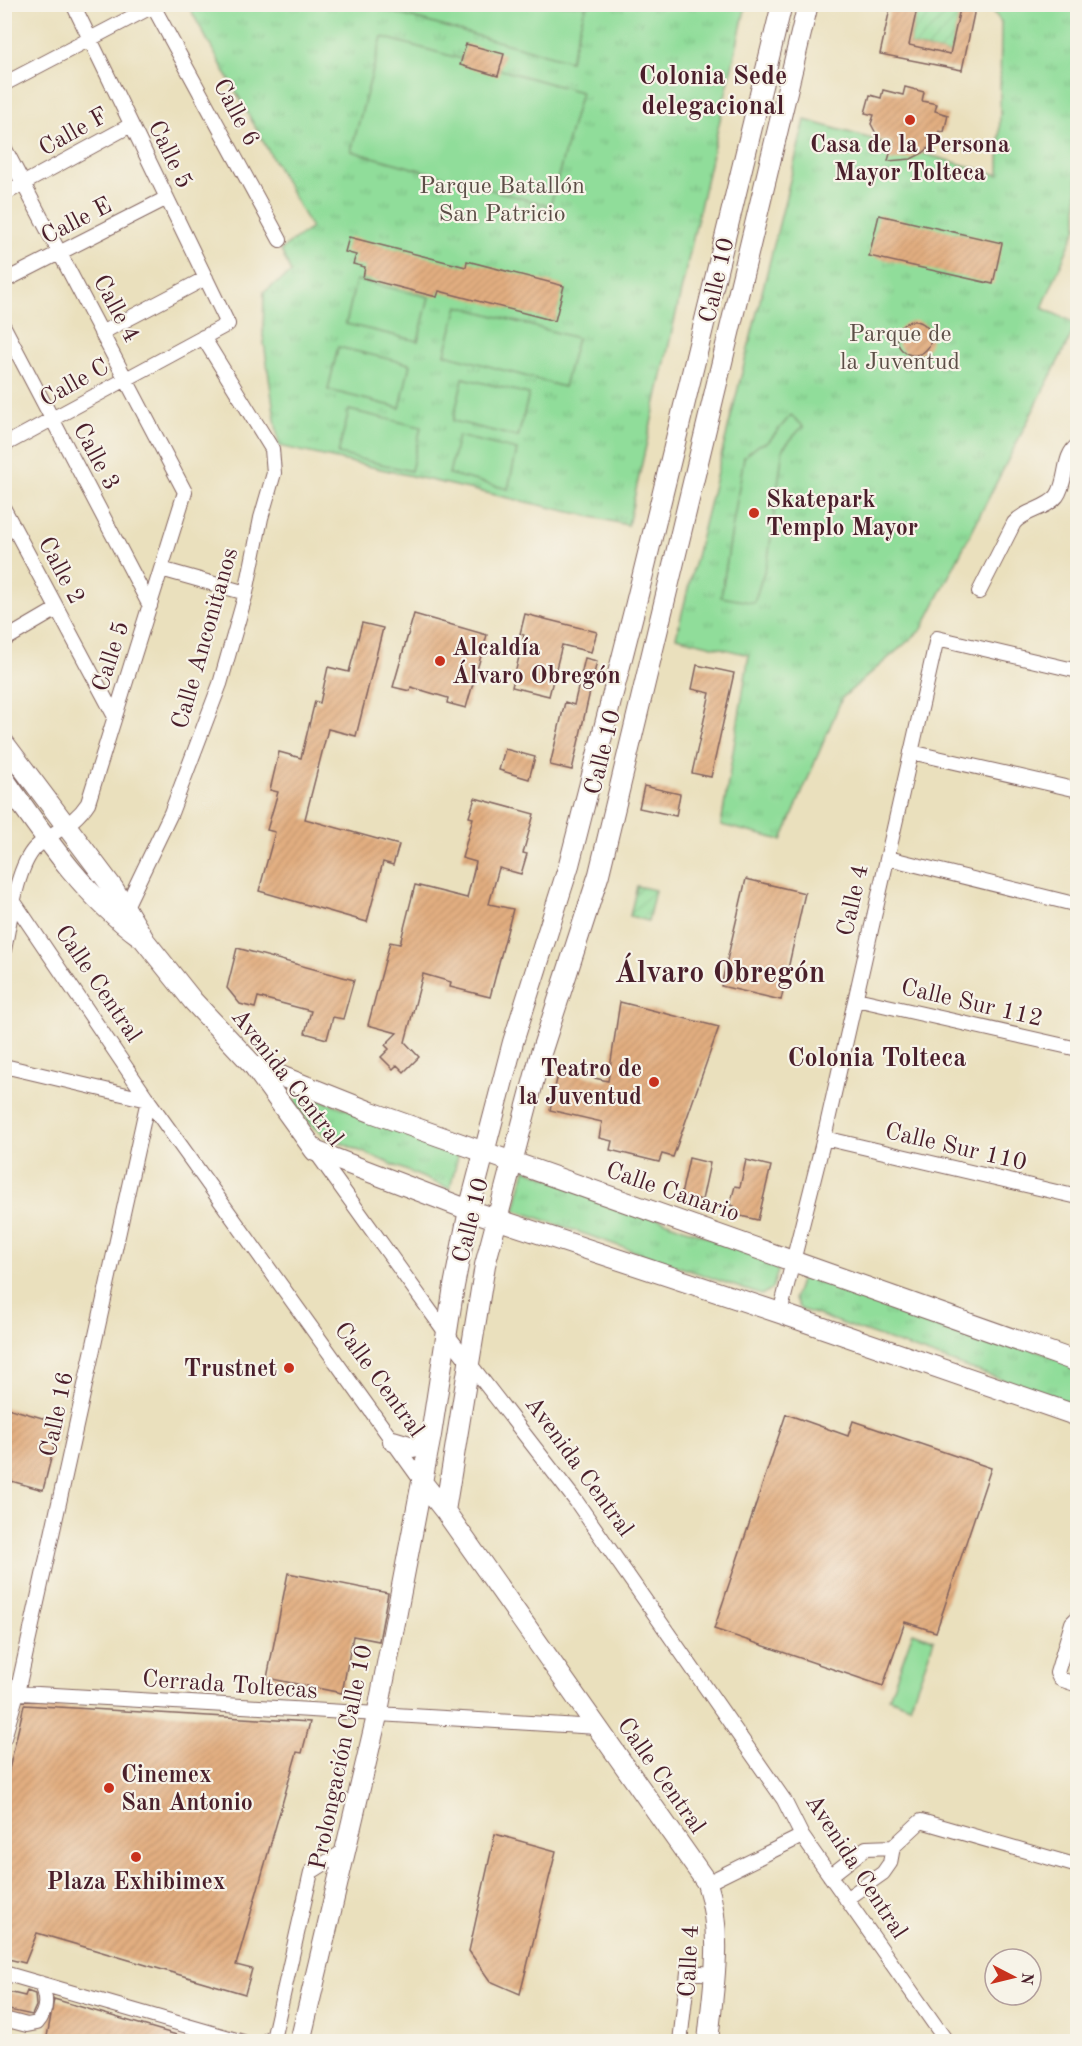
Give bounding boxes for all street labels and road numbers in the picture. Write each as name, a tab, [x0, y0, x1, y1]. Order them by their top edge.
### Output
street label: Calle 6	[208, 75, 263, 151]
street label: Calle F	[35, 104, 113, 161]
street label: Calle 5	[143, 117, 196, 193]
street label: Calle E	[38, 194, 116, 250]
street label: Calle 10	[697, 236, 739, 325]
street label: Calle 4	[88, 271, 143, 347]
street label: Calle C	[36, 355, 113, 412]
street label: Calle 3	[68, 419, 123, 495]
street label: Calle 2	[33, 533, 88, 609]
street label: Calle Anconitanos	[169, 545, 243, 732]
street label: Calle 5	[89, 618, 135, 695]
street label: Calle 10	[582, 708, 626, 797]
street label: Calle 4	[834, 862, 874, 939]
street label: Calle Central	[50, 921, 145, 1047]
street label: Calle Sur 112	[898, 976, 1045, 1032]
street label: Avenida Central	[226, 1005, 347, 1151]
street label: Calle Sur 110	[882, 1120, 1029, 1176]
street label: Calle Canario	[602, 1159, 742, 1227]
street label: Calle 10	[450, 1176, 494, 1265]
street label: Calle Central	[329, 1318, 428, 1442]
street label: Calle 16	[37, 1370, 79, 1459]
street label: Avenida Central	[520, 1393, 637, 1542]
street label: Prolongación Calle 10	[306, 1643, 378, 1872]
street label: Cerrada Toltecas	[141, 1668, 318, 1704]
street label: Calle Central	[612, 1714, 709, 1838]
street label: Avenida Central	[800, 1791, 911, 1943]
street label: Calle 4	[676, 1924, 704, 1998]

